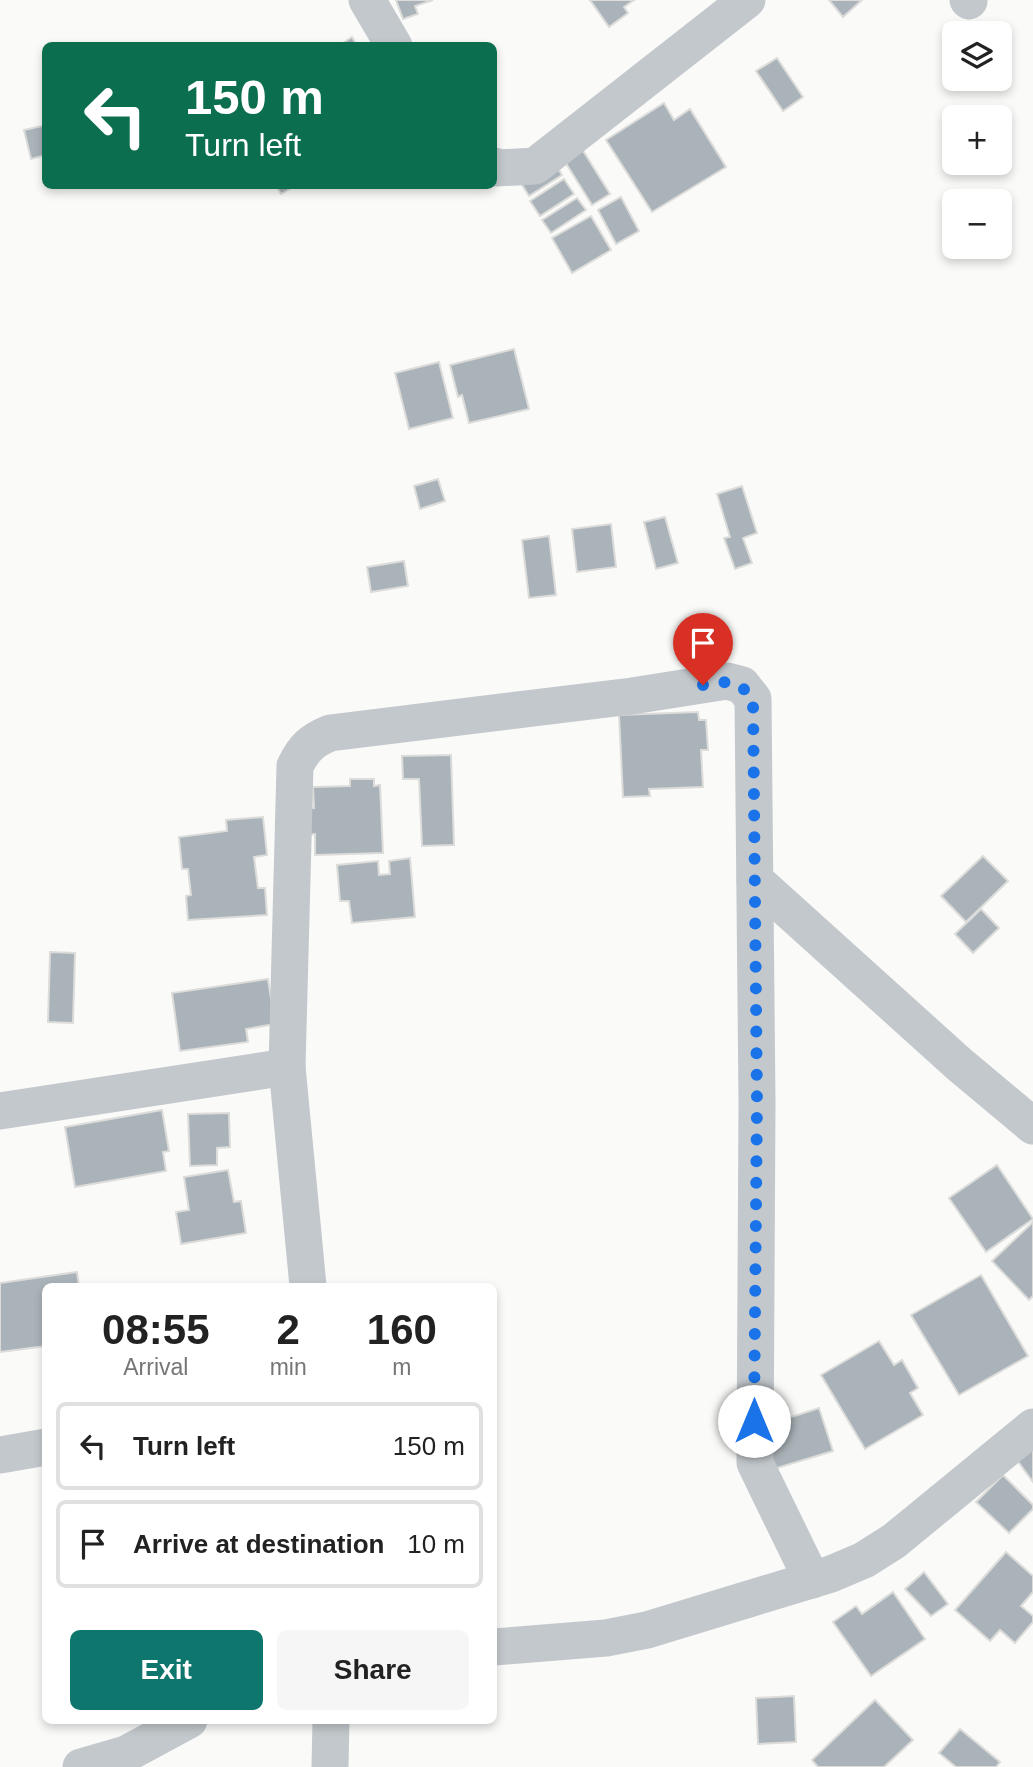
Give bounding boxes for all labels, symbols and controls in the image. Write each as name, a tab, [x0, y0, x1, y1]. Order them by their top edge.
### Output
map controls	[942, 21, 1012, 259]
button: layers	[942, 21, 1012, 91]
icon: left	[70, 70, 161, 161]
text: 150 m	[185, 70, 324, 124]
button: +	[942, 105, 1012, 175]
text: Turn left	[185, 127, 301, 163]
button: −	[942, 189, 1012, 259]
pin	[673, 613, 733, 685]
icon: arrive	[684, 624, 722, 662]
text: 08:55	[102, 1306, 210, 1353]
text: 2	[276, 1306, 300, 1353]
text: 160	[367, 1306, 437, 1353]
text: Arrival	[123, 1354, 188, 1380]
text: min	[270, 1354, 307, 1380]
text: m	[392, 1354, 411, 1380]
position arrow	[717, 1384, 791, 1458]
icon: left	[74, 1427, 112, 1465]
text: Turn left	[133, 1431, 235, 1461]
text: 150 m	[393, 1431, 465, 1461]
icon: arrive	[74, 1525, 112, 1563]
text: Arrive at destination	[133, 1529, 384, 1559]
text: 10 m	[407, 1529, 465, 1559]
button: Exit	[70, 1630, 263, 1710]
button: Share	[277, 1630, 469, 1710]

